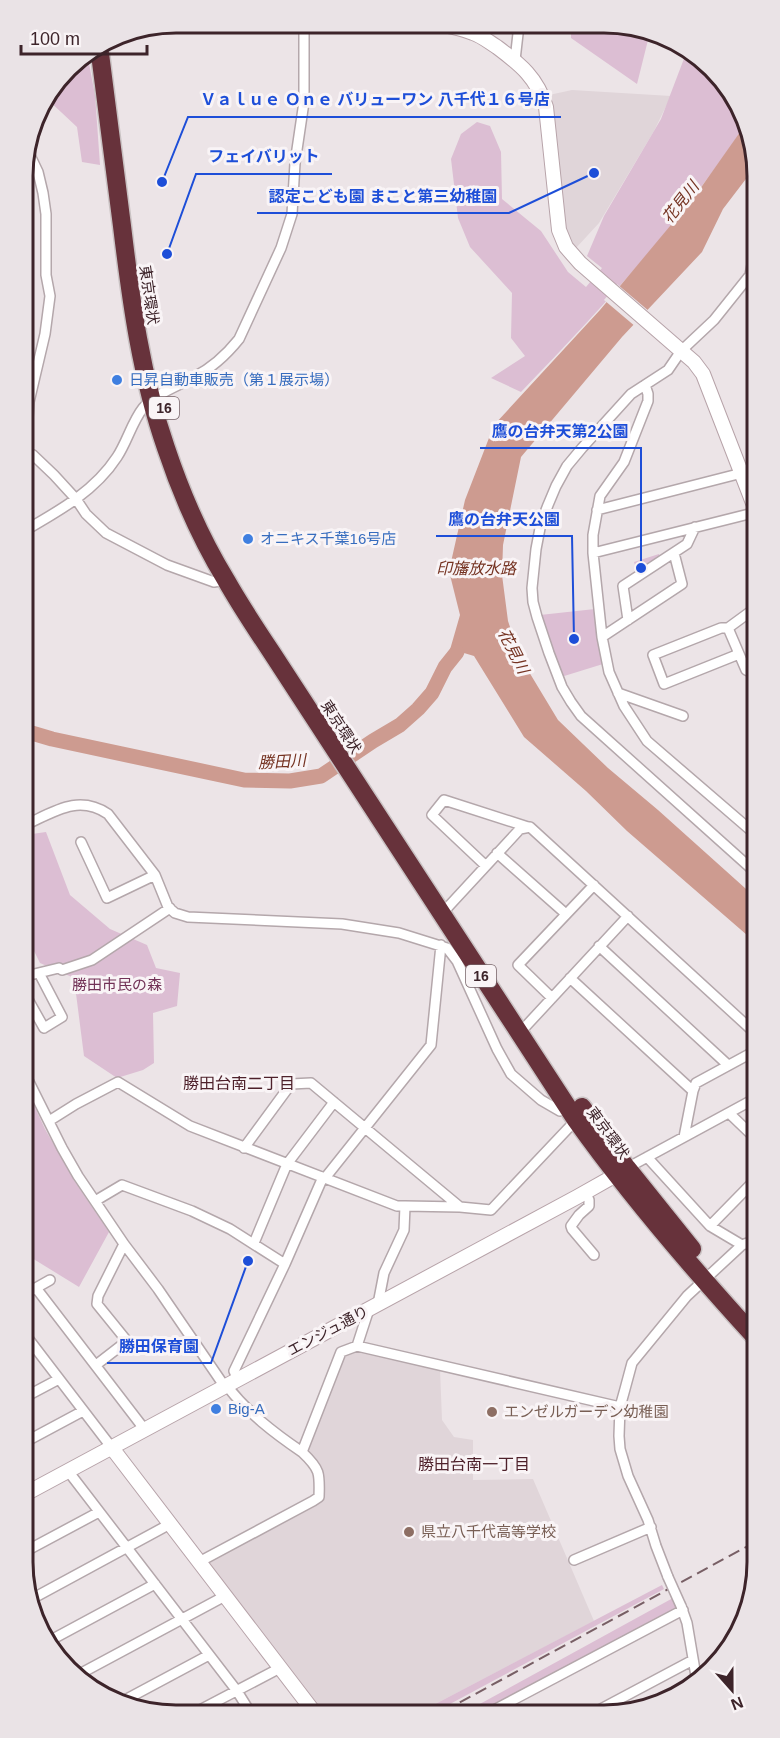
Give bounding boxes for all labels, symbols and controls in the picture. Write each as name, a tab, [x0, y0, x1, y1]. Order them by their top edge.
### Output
scale bar	[21, 18, 147, 56]
text: 100 m	[30, 29, 80, 49]
callout: Ｖａｌｕｅ Ｏｎｅ バリューワン 八千代１６号店	[188, 83, 561, 117]
text: Ｖａｌｕｅ Ｏｎｅ バリューワン 八千代１６号店	[200, 90, 550, 108]
callout: フェイバリット	[196, 140, 332, 174]
text: フェイバリット	[208, 148, 320, 165]
water label: 花見川	[659, 177, 703, 226]
callout: 認定こども園 まこと第三幼稚園	[257, 179, 509, 213]
text: 認定こども園 まこと第三幼稚園	[269, 188, 497, 205]
street label: 東京環状	[137, 264, 162, 326]
place label: 日昇自動車販売（第１展示場）	[129, 371, 339, 388]
marker: 日昇自動車販売（第１展示場）	[110, 373, 124, 387]
road number: 16	[149, 397, 179, 419]
callout: 鷹の台弁天第2公園	[480, 414, 641, 448]
text: 鷹の台弁天第2公園	[492, 423, 628, 440]
callout: 鷹の台弁天公園	[436, 502, 572, 536]
text: 鷹の台弁天公園	[448, 511, 560, 528]
place label: オニキス千葉16号店	[260, 530, 396, 547]
marker: オニキス千葉16号店	[241, 532, 255, 546]
water label: 印旛放水路	[436, 560, 518, 577]
water label: 花見川	[495, 626, 533, 678]
street label: 東京環状	[318, 697, 365, 757]
water label: 勝田川	[258, 752, 308, 771]
road number: 16	[466, 965, 496, 987]
park label: 勝田市民の森	[72, 976, 162, 993]
district label: 勝田台南二丁目	[183, 1075, 295, 1092]
street label: 東京環状	[584, 1103, 633, 1162]
street label: エンジュ通り	[285, 1302, 371, 1359]
callout: 勝田保育園	[107, 1329, 211, 1363]
text: 勝田保育園	[119, 1338, 199, 1355]
place label: Big-A	[228, 1400, 265, 1417]
marker: Big-A	[209, 1402, 223, 1416]
place label: エンゼルガーデン幼稚園	[504, 1403, 669, 1420]
marker: エンゼルガーデン幼稚園	[485, 1405, 499, 1419]
district label: 勝田台南一丁目	[418, 1456, 530, 1473]
place label: 県立八千代高等学校	[421, 1523, 556, 1540]
marker: 県立八千代高等学校	[402, 1525, 416, 1539]
north arrow	[702, 1660, 762, 1720]
text: N	[729, 1694, 746, 1714]

